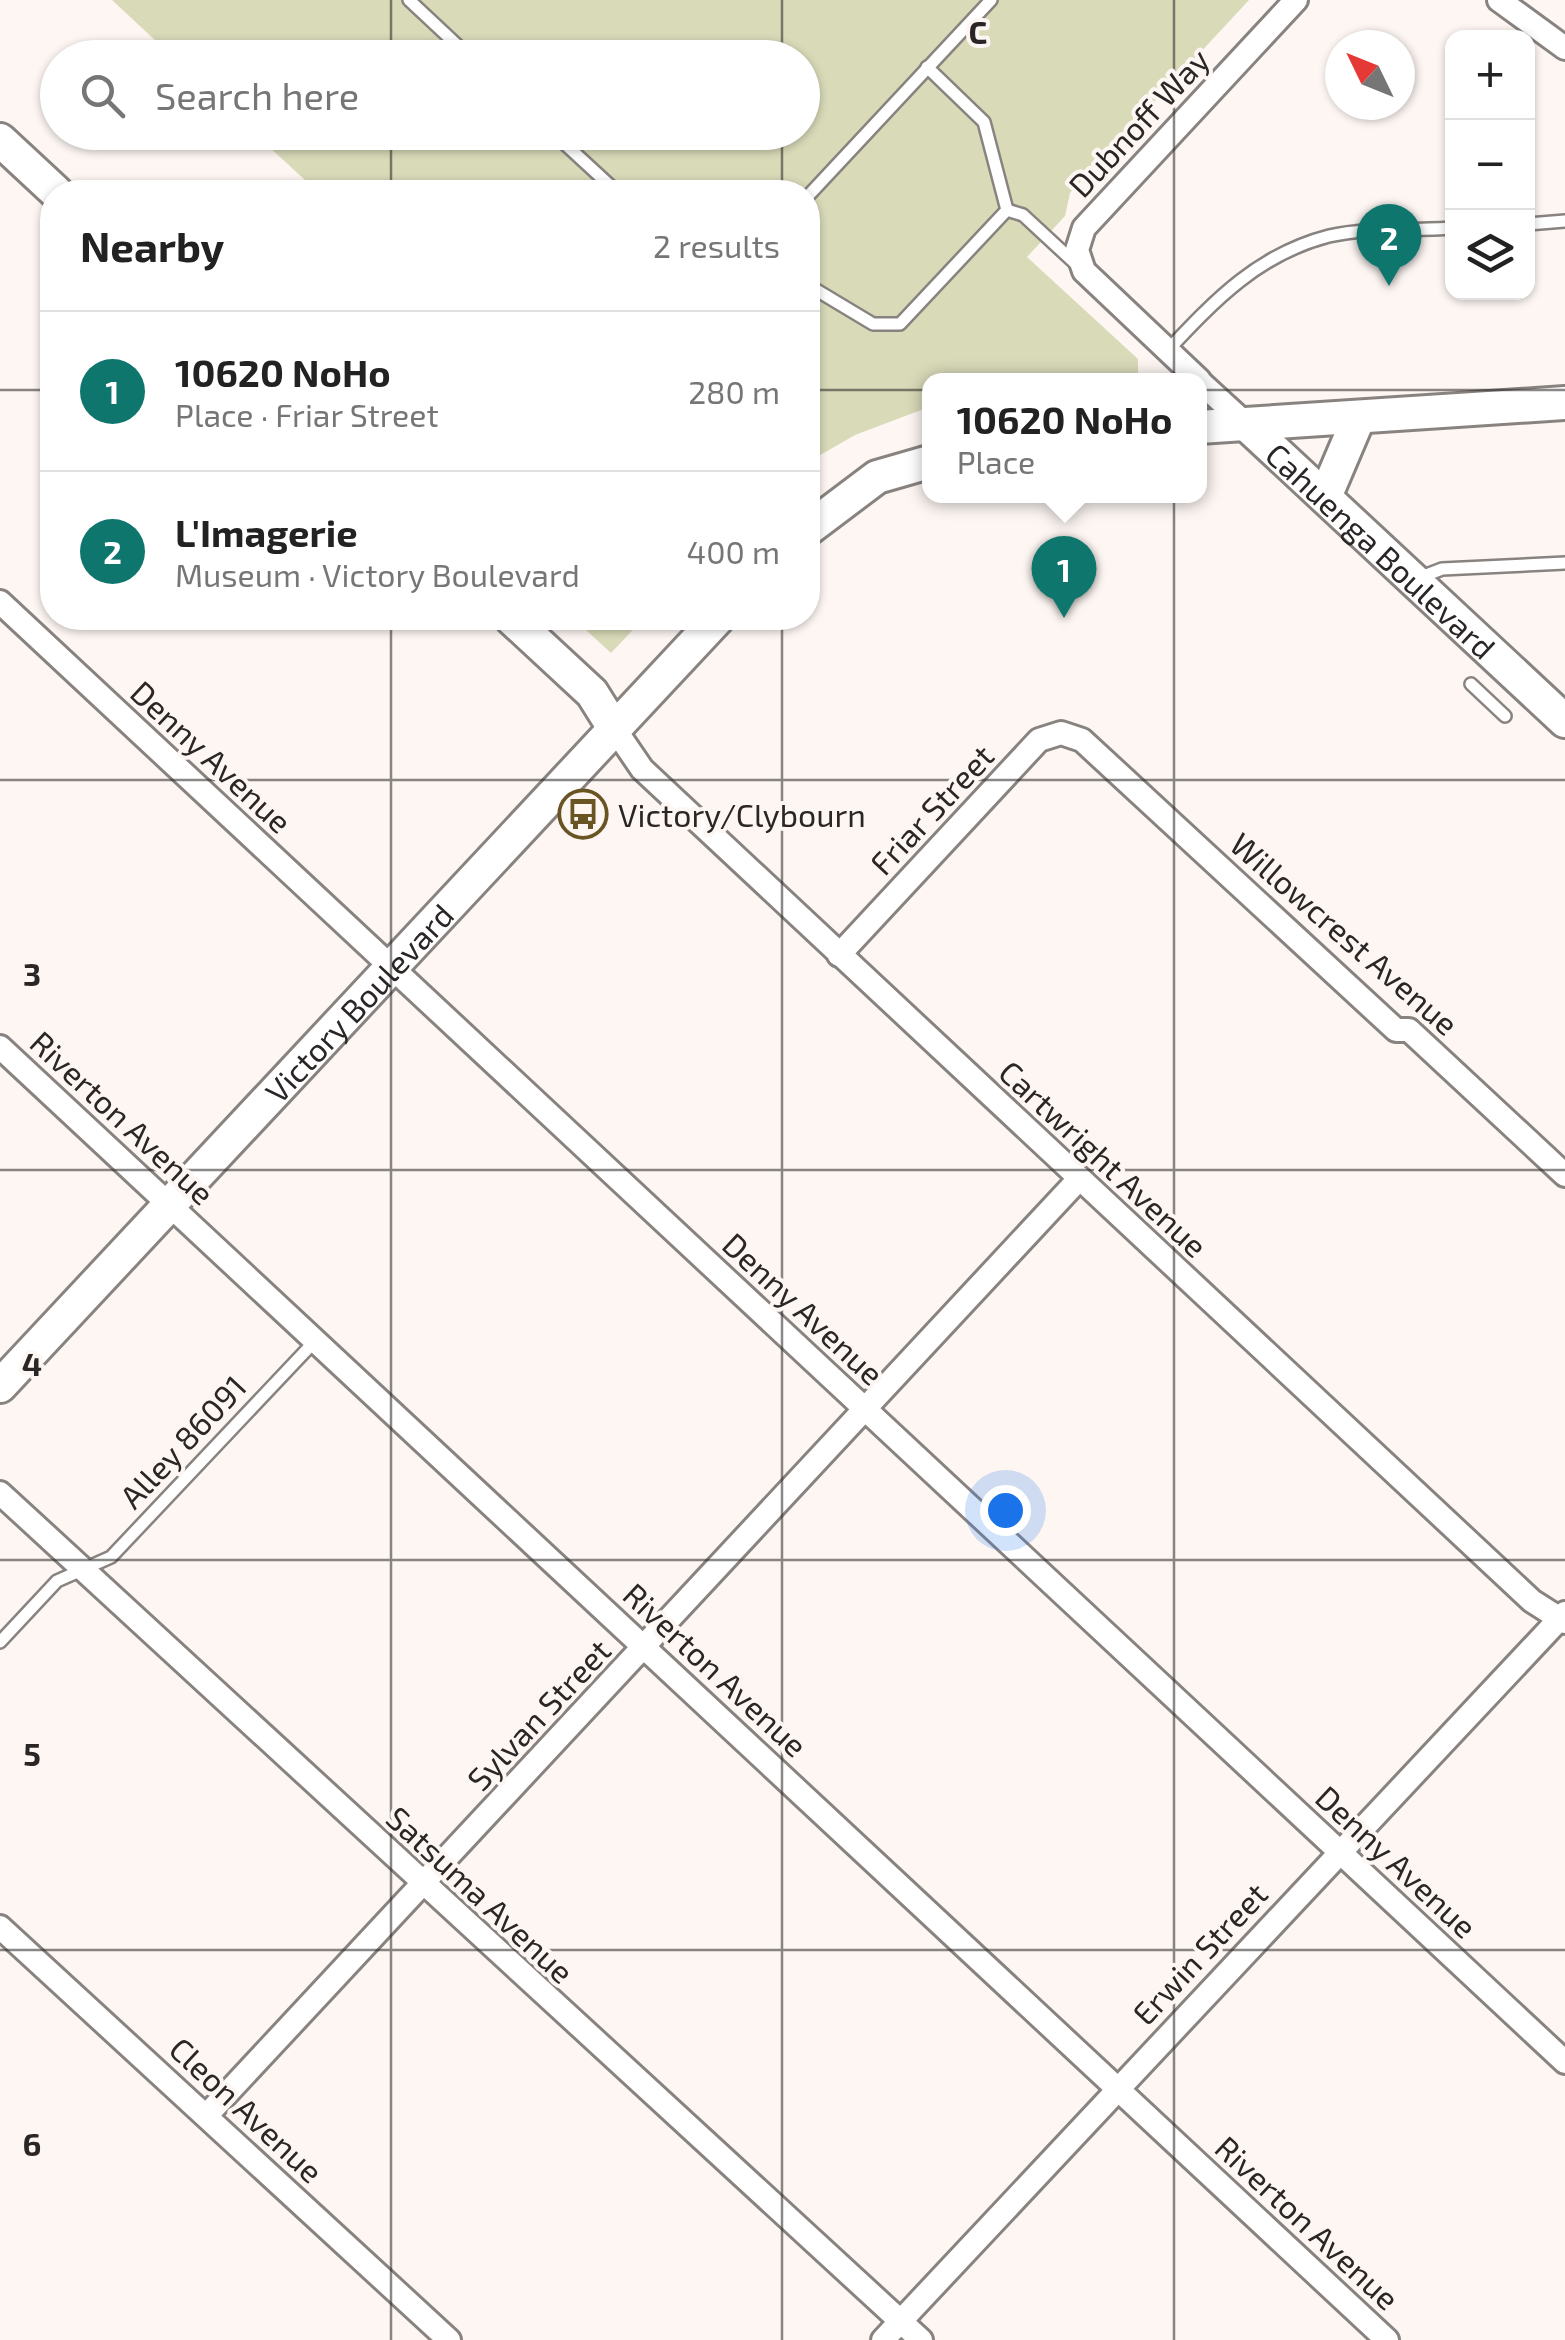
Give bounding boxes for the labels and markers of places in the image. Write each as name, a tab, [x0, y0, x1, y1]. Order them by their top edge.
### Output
pin: 2	[1356, 204, 1422, 286]
pin: 1	[1032, 536, 1096, 618]
bus stop icon: Victory/Clybourn	[557, 788, 609, 840]
place label: Victory/Clybourn	[618, 795, 866, 833]

